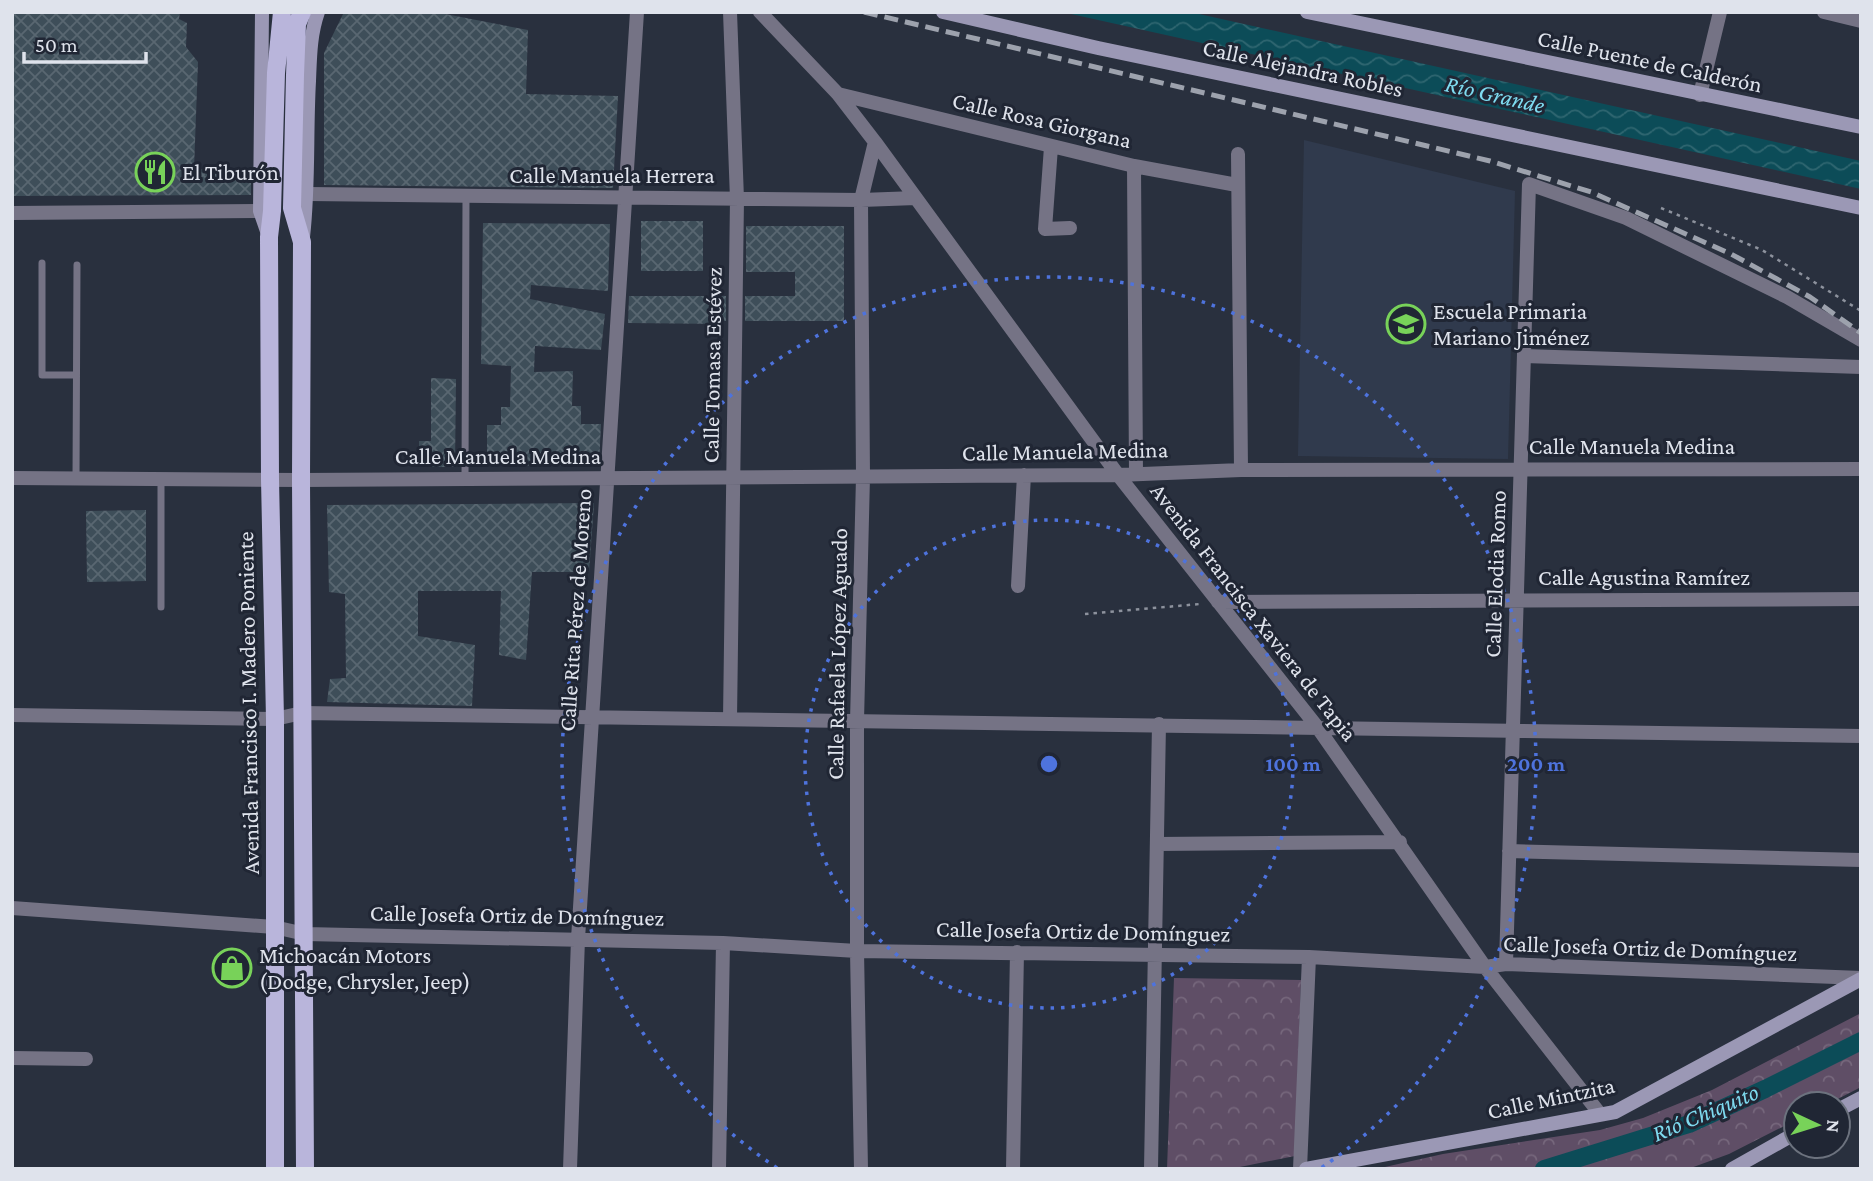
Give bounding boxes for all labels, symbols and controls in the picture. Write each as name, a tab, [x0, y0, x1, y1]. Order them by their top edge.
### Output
scale bar	[24, 21, 147, 65]
street label: Calle Puente de Calderón	[1535, 24, 1765, 98]
text: 50 m	[35, 33, 78, 57]
street label: Calle Alejandra Robles	[1200, 34, 1406, 102]
water label: Río Grande	[1443, 69, 1547, 119]
street label: Calle Rosa Giorgana	[950, 87, 1134, 153]
restaurant icon: El Tiburón	[134, 151, 176, 193]
place label: El Tiburón	[182, 159, 279, 185]
street label: Calle Manuela Herrera	[509, 162, 715, 188]
street label: Calle Tomasa Estévez	[697, 267, 727, 463]
place label: Escuela Primaria Mariano Jiménez	[1433, 298, 1590, 350]
school or university icon: Escuela Primaria Mariano Jiménez	[1385, 303, 1427, 345]
street label: Calle Manuela Medina	[1529, 433, 1736, 459]
street label: Calle Manuela Medina	[962, 436, 1169, 466]
street label: Calle Manuela Medina	[395, 443, 602, 469]
street label: Avenida Francisca Xaviera de Tapia	[1145, 478, 1363, 746]
street label: Calle Rita Pérez de Moreno	[554, 488, 596, 732]
street label: Calle Elodia Romo	[1479, 490, 1511, 658]
street label: Calle Rafaela López Aguado	[822, 528, 852, 780]
street label: Avenida Francisco I. Madero Poniente	[232, 531, 264, 875]
street label: Calle Agustina Ramírez	[1538, 564, 1750, 590]
centre of rings	[1037, 752, 1061, 776]
text: 100 m	[1265, 752, 1321, 776]
text: 200 m	[1507, 752, 1565, 776]
street label: Calle Josefa Ortiz de Domínguez	[370, 899, 665, 931]
street label: Calle Josefa Ortiz de Domínguez	[936, 915, 1231, 947]
street label: Calle Josefa Ortiz de Domínguez	[1502, 930, 1798, 966]
place label: Michoacán Motors (Dodge, Chrysler, Jeep)	[259, 942, 471, 995]
shop icon: Michoacán Motors (Dodge, Chrysler, Jeep)	[211, 947, 253, 989]
street label: Calle Mintzita	[1485, 1072, 1617, 1124]
water label: Rió Chiquito	[1648, 1077, 1762, 1147]
north arrow	[1782, 1090, 1852, 1160]
text: N	[1823, 1119, 1844, 1133]

